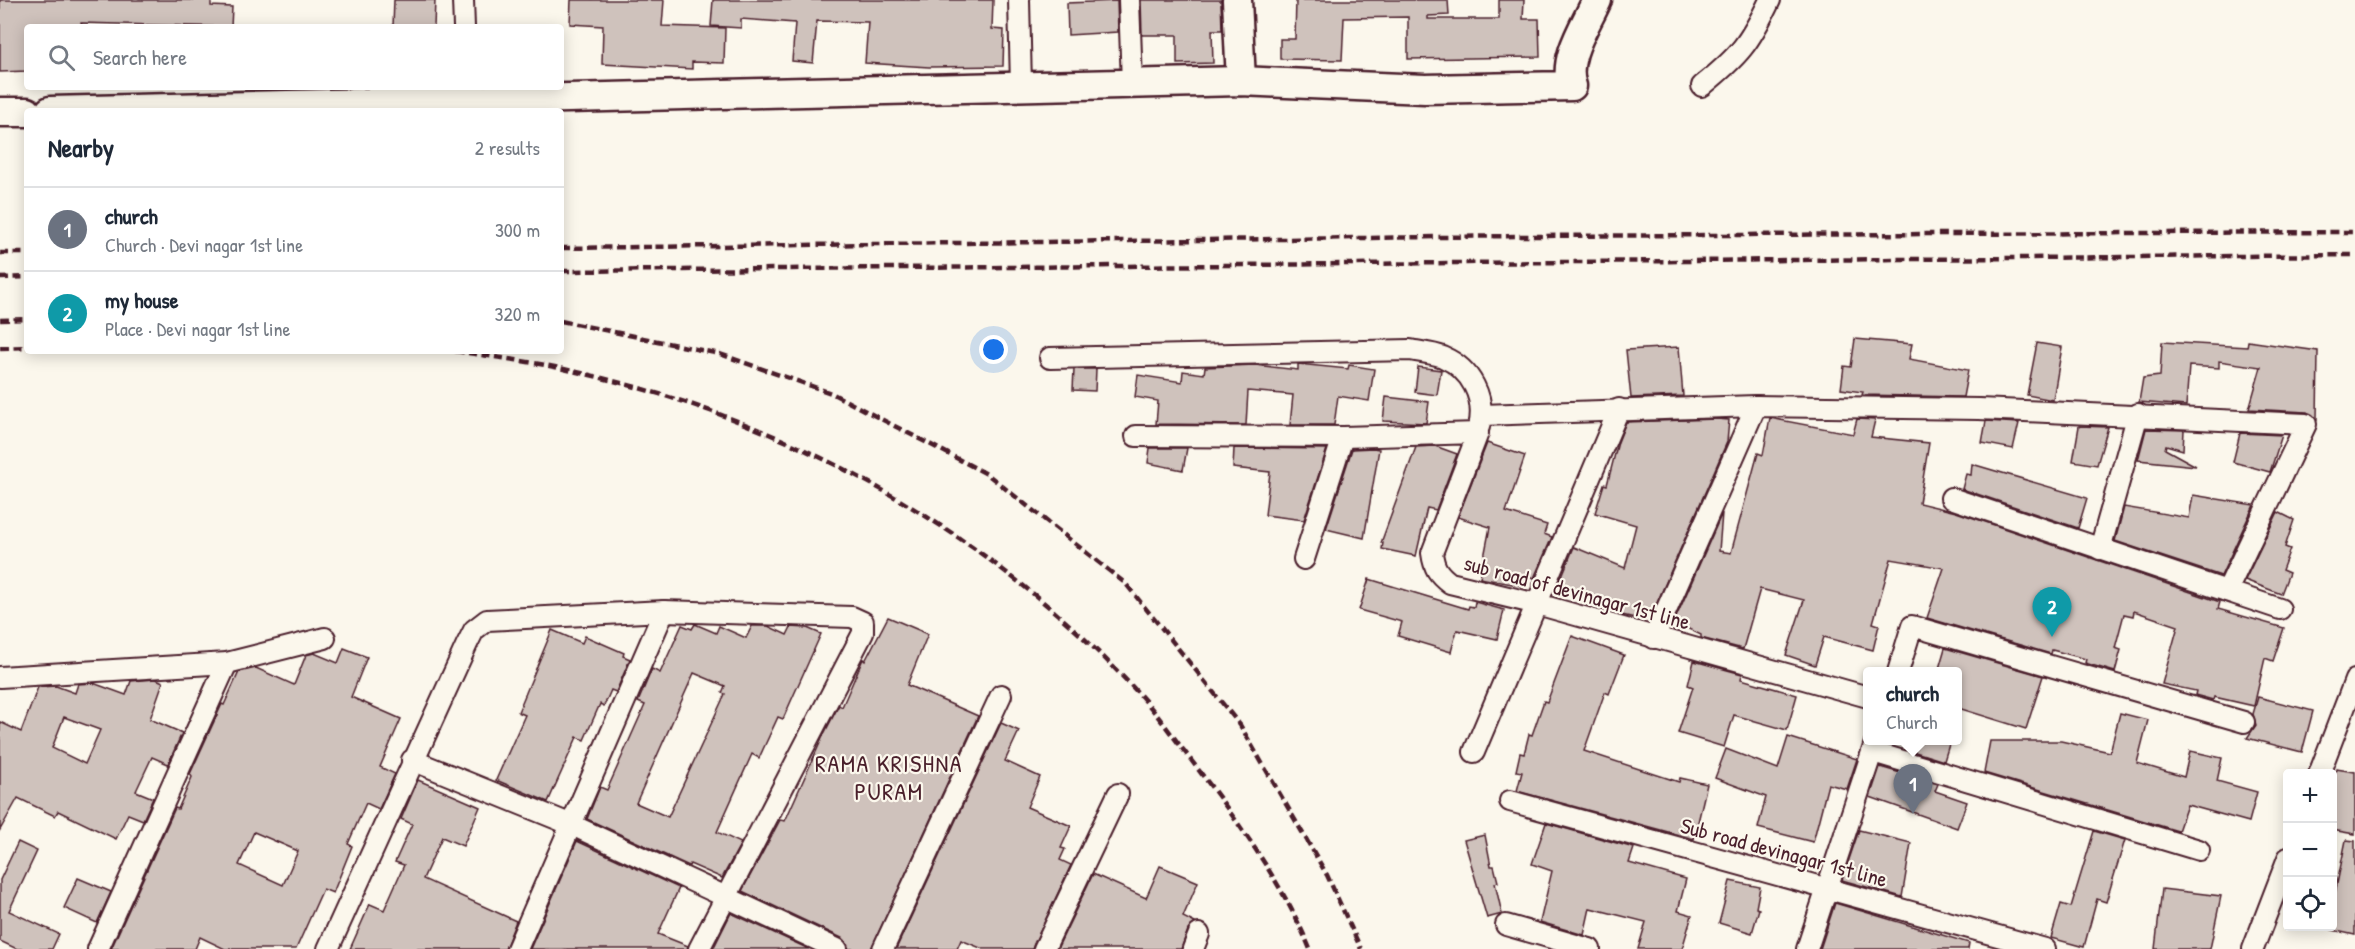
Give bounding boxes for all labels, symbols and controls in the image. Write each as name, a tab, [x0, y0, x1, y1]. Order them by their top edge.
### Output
search box	[24, 24, 564, 90]
icon: search	[45, 41, 78, 74]
text: Search here	[93, 42, 187, 72]
text: Nearby	[48, 130, 114, 165]
text: 2 results	[475, 134, 540, 161]
text: church	[105, 201, 158, 231]
text: 1	[64, 216, 71, 243]
text: 300 m	[495, 216, 540, 243]
text: Church · Devi nagar 1st line	[105, 231, 303, 258]
text: my house	[105, 285, 178, 315]
text: 2	[63, 300, 72, 327]
text: 320 m	[495, 300, 540, 327]
text: Place · Devi nagar 1st line	[105, 315, 290, 342]
your location	[979, 335, 1008, 364]
street label: sub road of devinagar 1st line	[1461, 547, 1694, 637]
pin: 2	[2032, 588, 2072, 637]
popup	[1863, 667, 1962, 745]
text: church	[1886, 678, 1939, 708]
text: Church	[1886, 708, 1937, 735]
district label: RAMA KRISHNA PURAM	[815, 747, 963, 807]
pin: 1	[1894, 764, 1932, 814]
map controls	[2283, 769, 2337, 931]
button: +	[2283, 769, 2337, 823]
street label: Sub road devinagar 1st line	[1677, 810, 1891, 894]
button: −	[2283, 823, 2337, 877]
button: locate	[2283, 877, 2337, 931]

